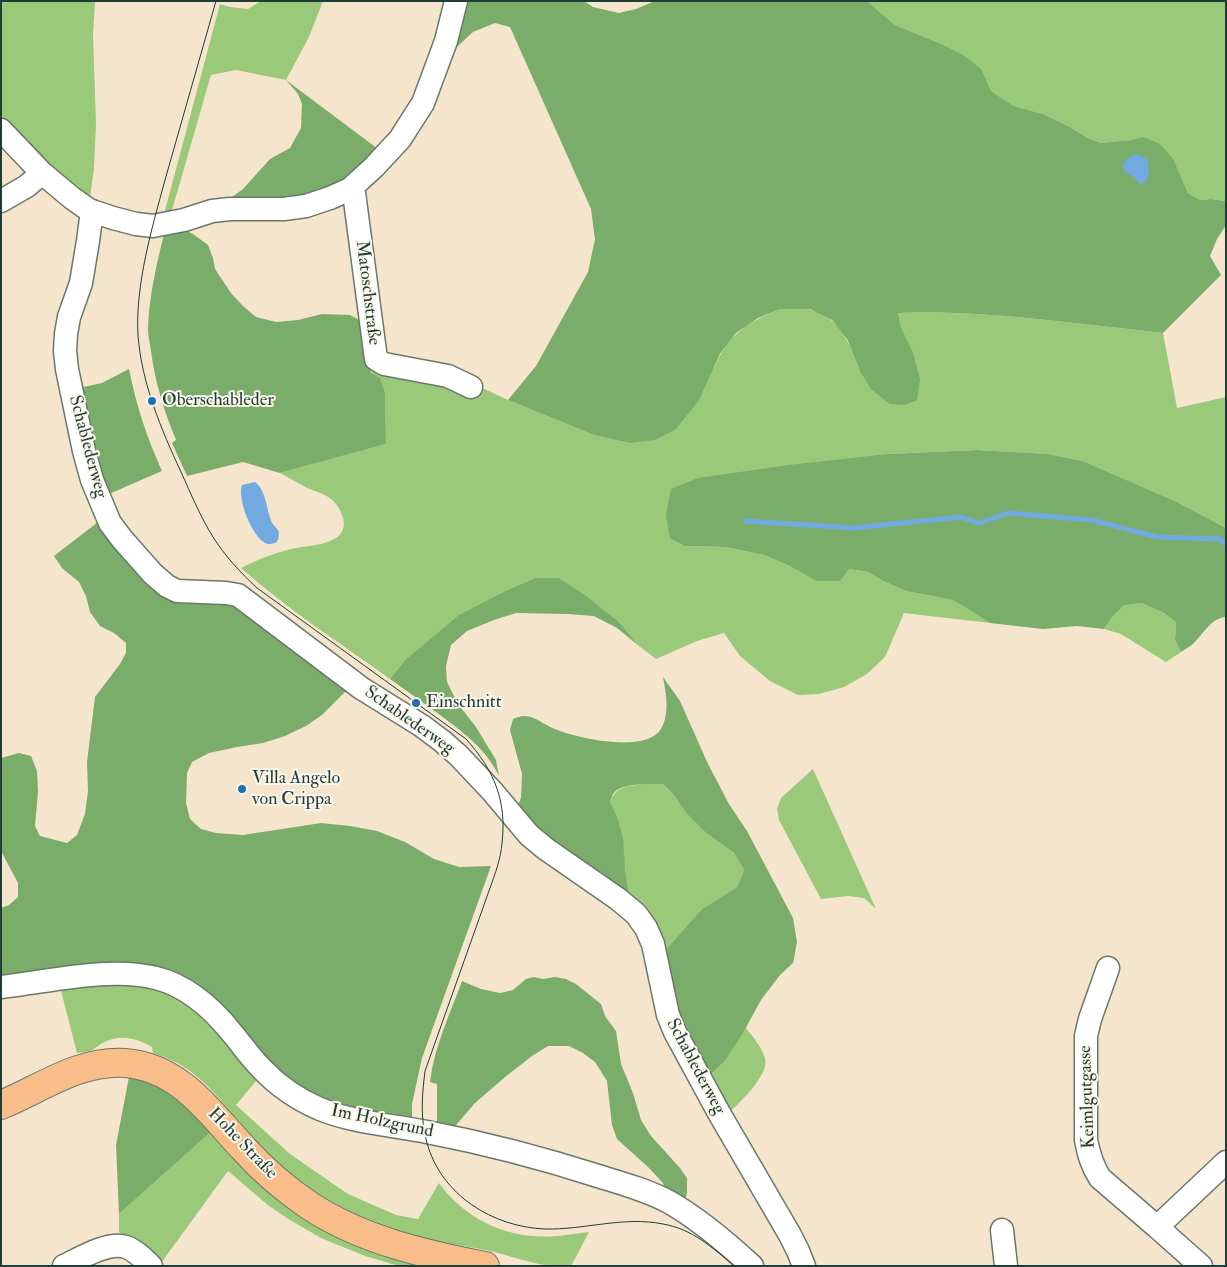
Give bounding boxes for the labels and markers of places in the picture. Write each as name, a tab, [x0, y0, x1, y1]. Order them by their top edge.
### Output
place label: Oberschableder	[162, 390, 274, 412]
marker: Oberschableder	[146, 395, 158, 407]
place label: Einschnitt	[426, 692, 502, 714]
marker: Einschnitt	[410, 697, 422, 709]
place label: Villa Angelo von Crippa	[252, 768, 340, 811]
marker: Villa Angelo von Crippa	[236, 783, 248, 795]

